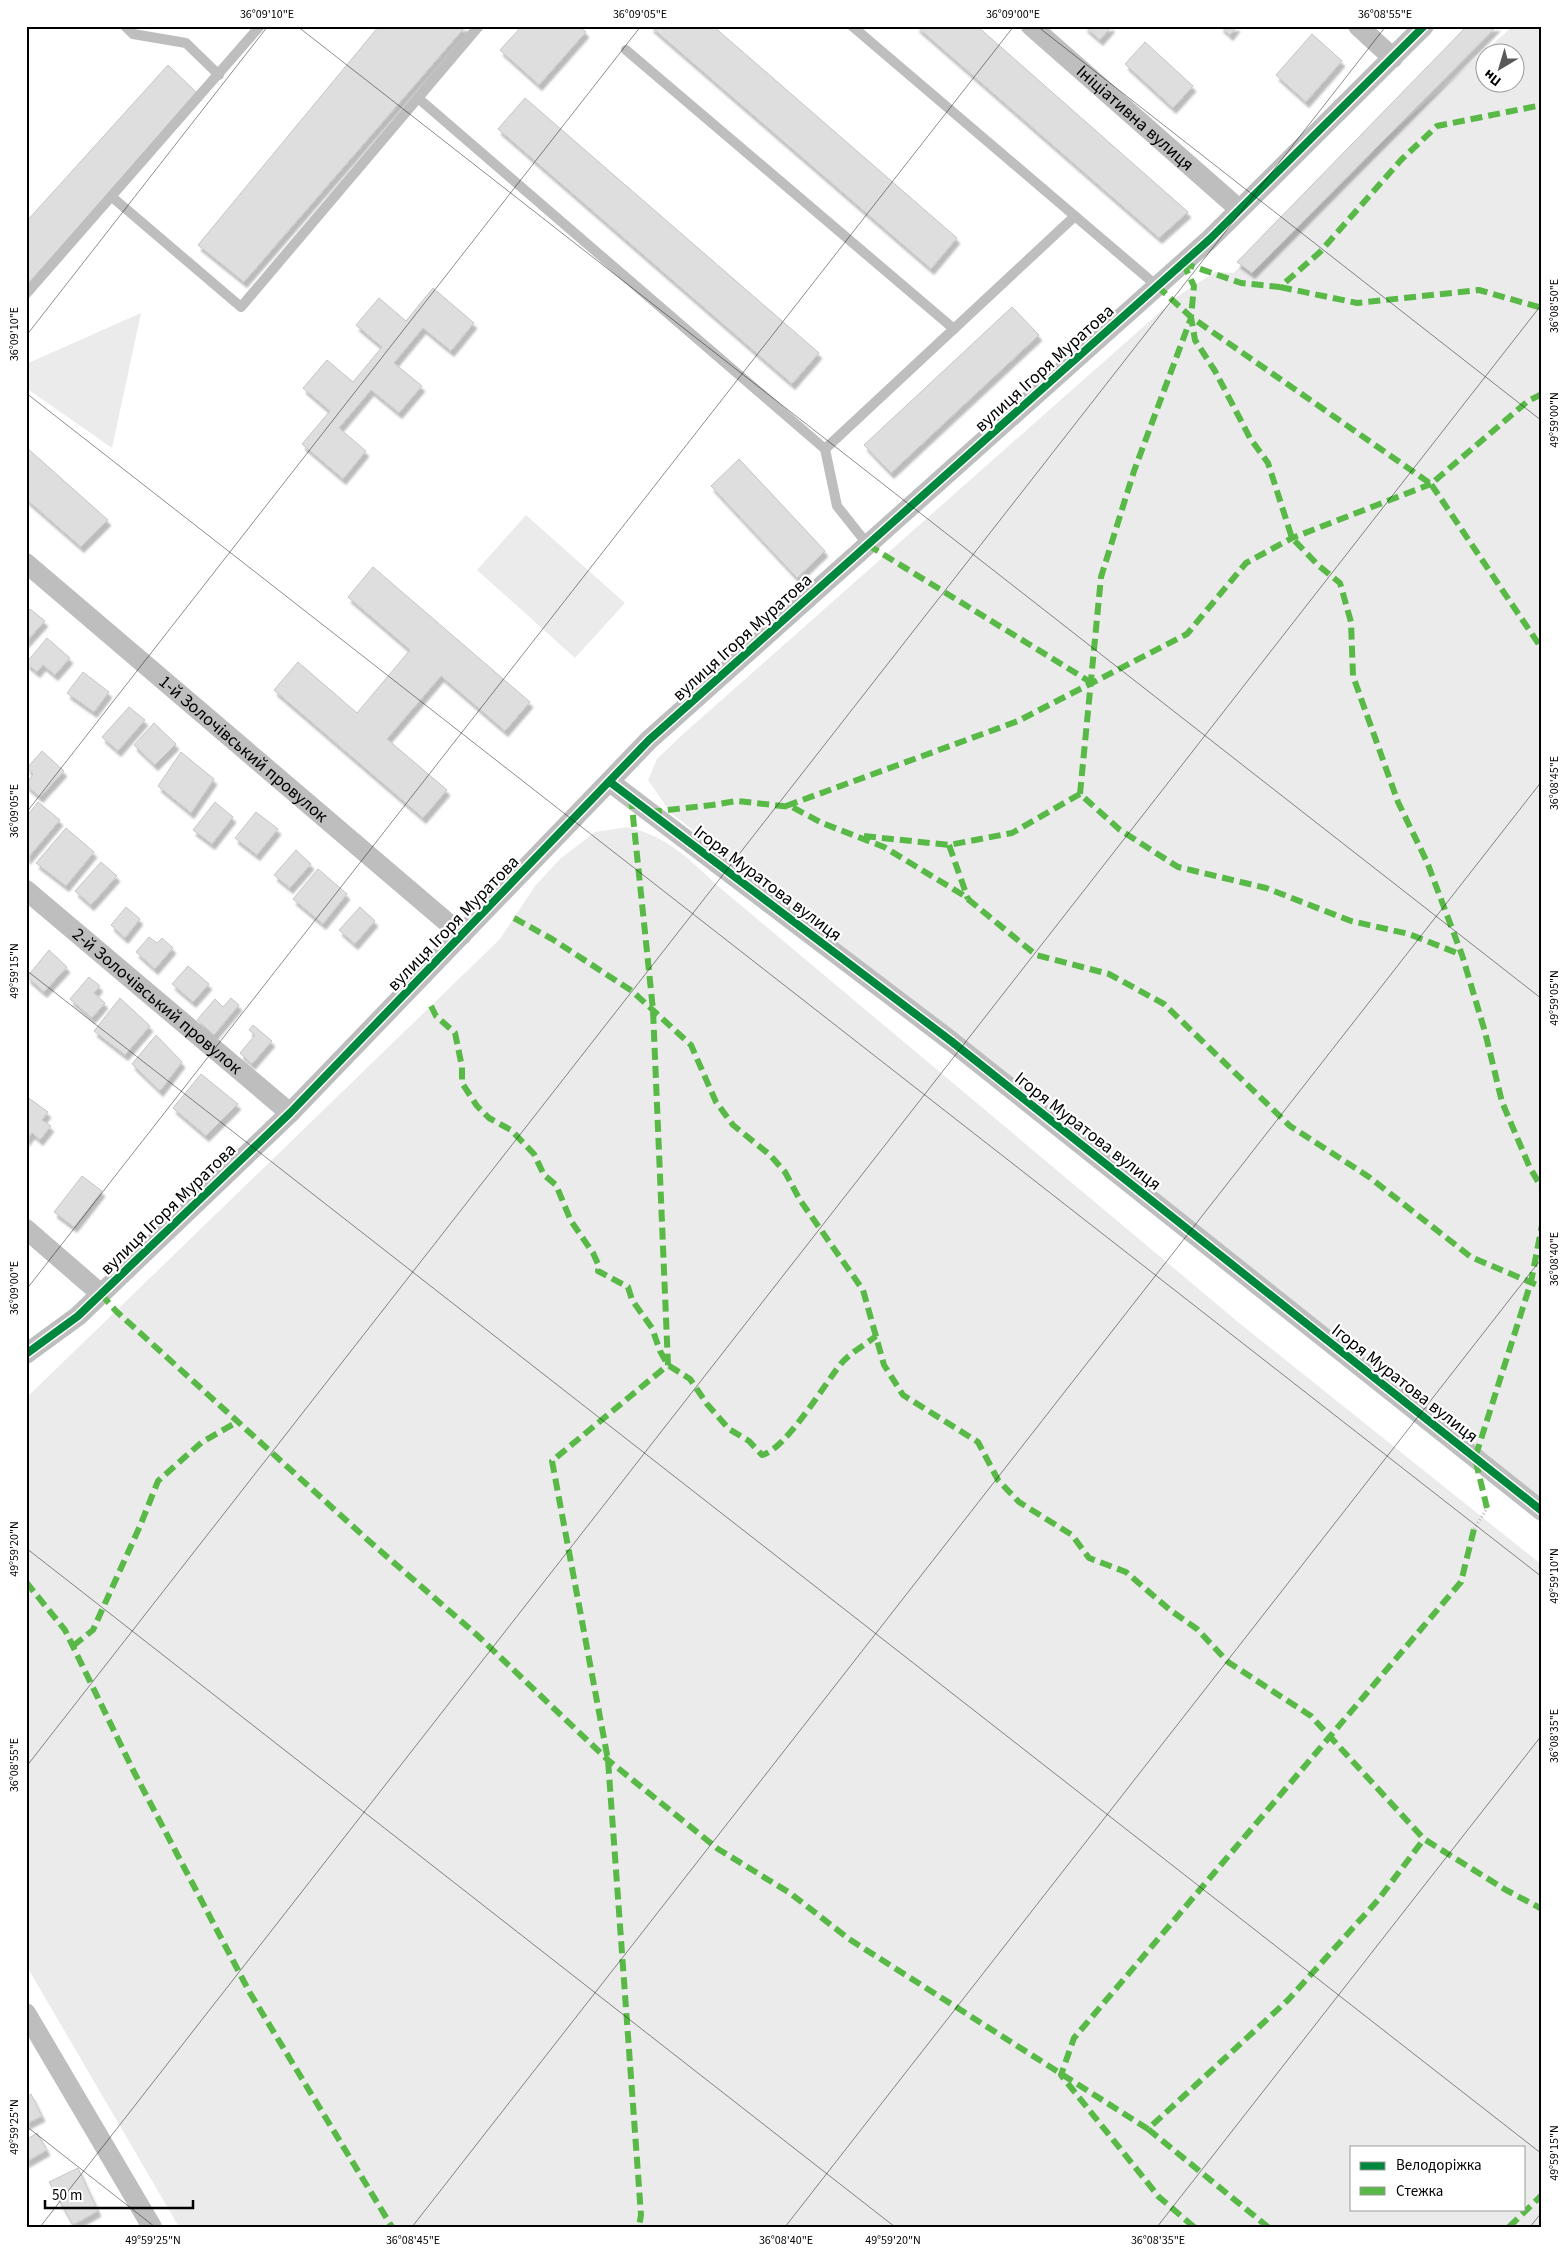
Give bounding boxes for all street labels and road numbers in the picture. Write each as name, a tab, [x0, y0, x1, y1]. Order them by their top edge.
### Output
street label: Ініціативна вулиця	[1071, 59, 1199, 177]
street label: вулиця Ігоря Муратова	[969, 299, 1120, 438]
street label: вулиця Ігоря Муратова	[667, 568, 818, 707]
street label: 1-й Золочівський провулок	[153, 670, 333, 828]
street label: Ігоря Муратова вулиця	[688, 819, 847, 948]
street label: вулиця Ігоря Муратова	[382, 850, 525, 997]
street label: 2-й Золочівський провулок	[67, 922, 247, 1080]
street label: Ігоря Муратова вулиця	[1009, 1066, 1166, 1197]
street label: вулиця Ігоря Муратова	[95, 1138, 242, 1281]
street label: Ігоря Муратова вулиця	[1326, 1318, 1483, 1449]

